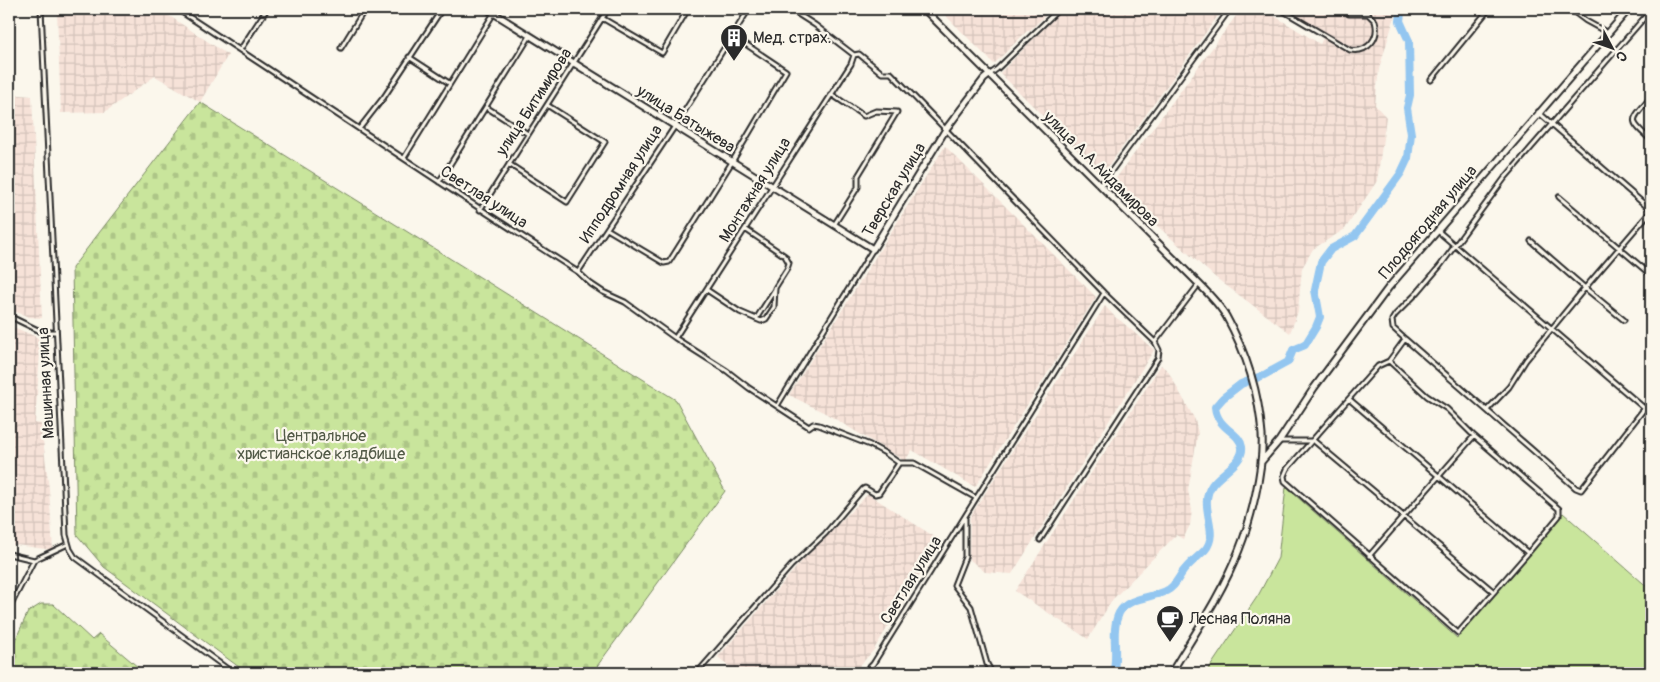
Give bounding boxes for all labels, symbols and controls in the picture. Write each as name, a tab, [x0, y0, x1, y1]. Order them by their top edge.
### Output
north arrow	[1588, 22, 1638, 72]
building icon: Мед. страх.	[719, 23, 749, 62]
place label: Мед. страх.	[753, 28, 831, 48]
street label: улица Битимирова	[491, 44, 576, 160]
text: С	[1612, 47, 1631, 65]
street label: улица Батыжева	[632, 80, 739, 157]
street label: улица А.А.Айдамирова	[1038, 106, 1163, 231]
street label: Ипподромная улица	[575, 121, 667, 247]
street label: Монтажная улица	[715, 134, 795, 246]
street label: Тверская улица	[858, 139, 930, 241]
street label: Светлая улица	[436, 161, 532, 233]
street label: Плодоягодная улица	[1375, 161, 1481, 283]
street label: Машинная улица	[33, 327, 59, 439]
park label: Центральное христианское кладбище	[237, 426, 405, 464]
street label: Светлая улица	[876, 532, 946, 628]
cafe icon: Лесная Поляна	[1155, 604, 1185, 643]
place label: Лесная Поляна	[1188, 609, 1291, 629]

